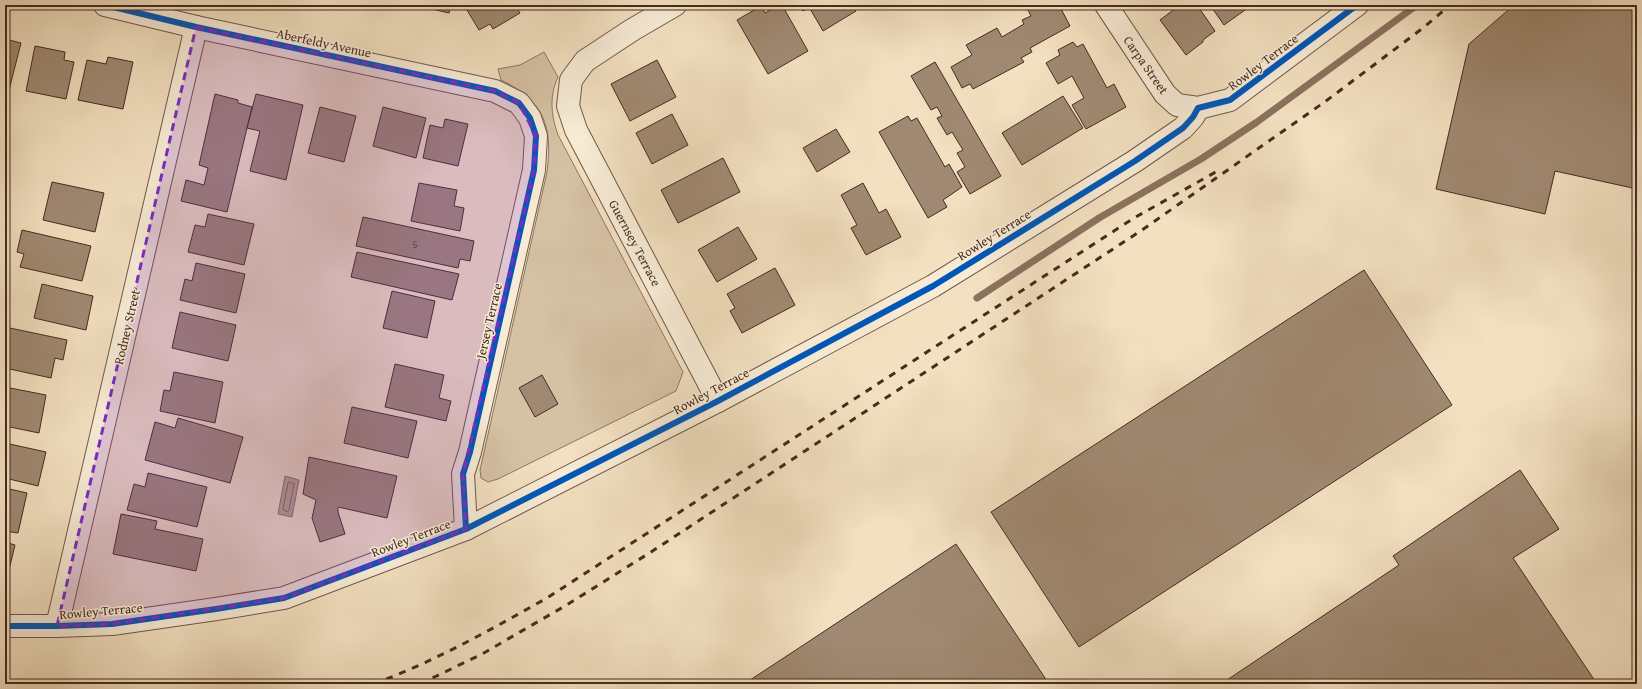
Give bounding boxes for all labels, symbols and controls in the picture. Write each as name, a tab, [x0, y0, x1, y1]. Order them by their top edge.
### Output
street label: Aberfeldy Avenue	[275, 24, 373, 62]
street label: Rowley Terrace	[1224, 29, 1302, 95]
street label: Carpa Street	[1119, 32, 1173, 98]
street label: Guernsey Terrace	[604, 196, 666, 290]
street label: Rowley Terrace	[953, 205, 1035, 265]
house number: 5	[412, 236, 418, 252]
street label: Jersey Terrace	[471, 281, 507, 363]
street label: Rodney Street	[109, 287, 145, 366]
street label: Rowley Terrace	[670, 363, 752, 419]
street label: Rowley Terrace	[369, 514, 453, 562]
street label: Rowley Terrace	[58, 598, 144, 624]

